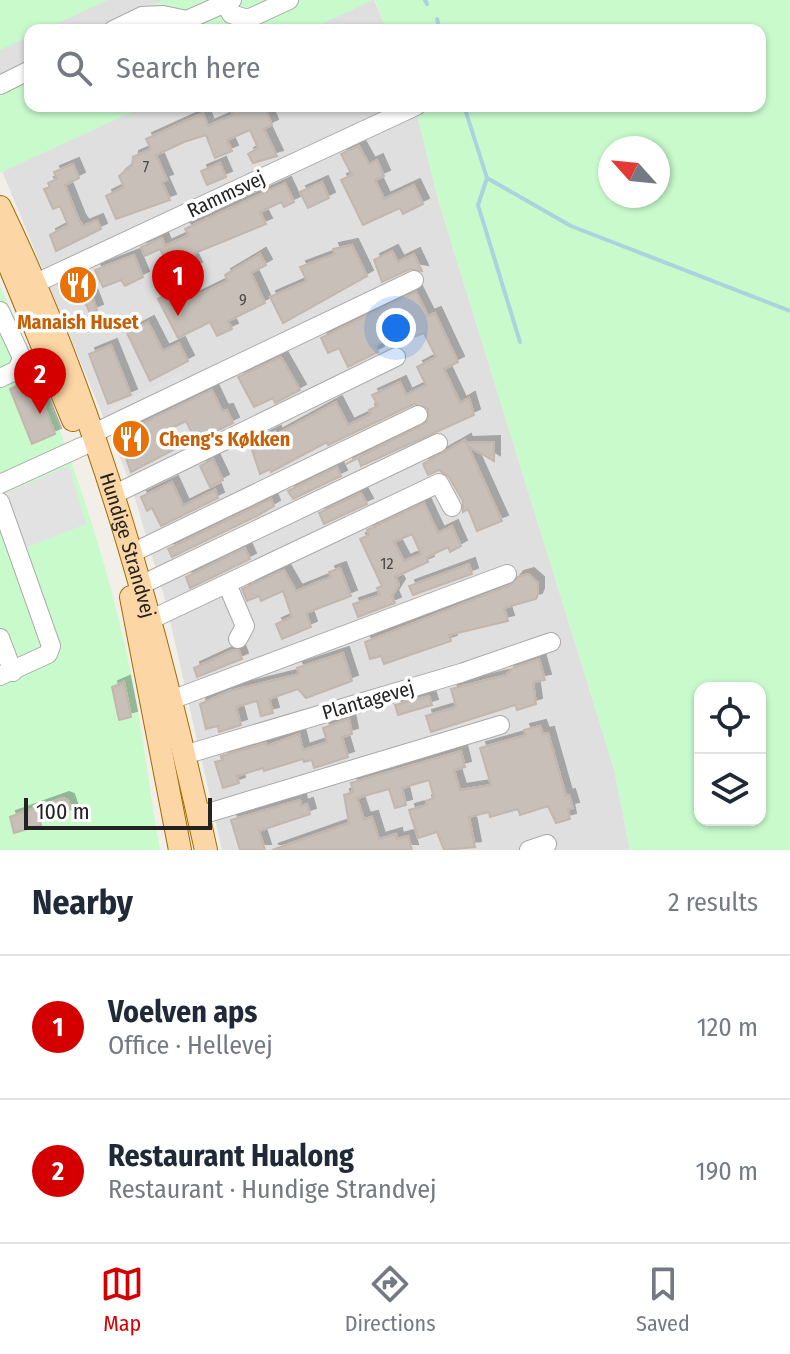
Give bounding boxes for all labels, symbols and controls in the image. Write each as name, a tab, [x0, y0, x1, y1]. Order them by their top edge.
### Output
search box	[24, 24, 766, 112]
icon: search	[52, 46, 96, 90]
text: Search here	[116, 50, 261, 86]
north arrow	[598, 136, 670, 208]
house number: 7	[143, 157, 150, 176]
street label: Rammsvej	[183, 166, 269, 222]
pin: 1	[152, 250, 204, 316]
restaurant icon: Manaish Huset	[57, 264, 99, 306]
house number: 9	[239, 290, 247, 309]
your location	[376, 308, 416, 348]
place label: Manaish Huset	[17, 310, 140, 334]
pin: 2	[14, 348, 66, 414]
restaurant icon: Cheng's Køkken	[110, 418, 152, 460]
place label: Cheng's Køkken	[159, 427, 290, 451]
street label: Hundige Strandvej	[95, 470, 161, 620]
house number: 12	[380, 554, 394, 573]
street label: Plantagevej	[319, 675, 417, 725]
map controls	[694, 682, 766, 826]
button: locate	[694, 682, 766, 754]
button: layers	[694, 754, 766, 826]
scale bar	[24, 794, 212, 830]
text: 100 m	[36, 798, 90, 825]
text: Nearby	[32, 882, 133, 923]
text: 2 results	[668, 887, 758, 918]
text: Voelven aps	[108, 994, 258, 1030]
text: 1	[53, 1012, 64, 1043]
text: 120 m	[697, 1012, 758, 1043]
text: Office · Hellevej	[108, 1030, 273, 1061]
text: Restaurant Hualong	[108, 1138, 354, 1174]
text: 2	[52, 1156, 64, 1187]
text: 190 m	[696, 1156, 758, 1187]
text: Restaurant · Hundige Strandvej	[108, 1174, 437, 1205]
tab: Map	[100, 1262, 144, 1337]
tab: Directions	[345, 1262, 436, 1337]
tab: Saved	[636, 1262, 690, 1337]

